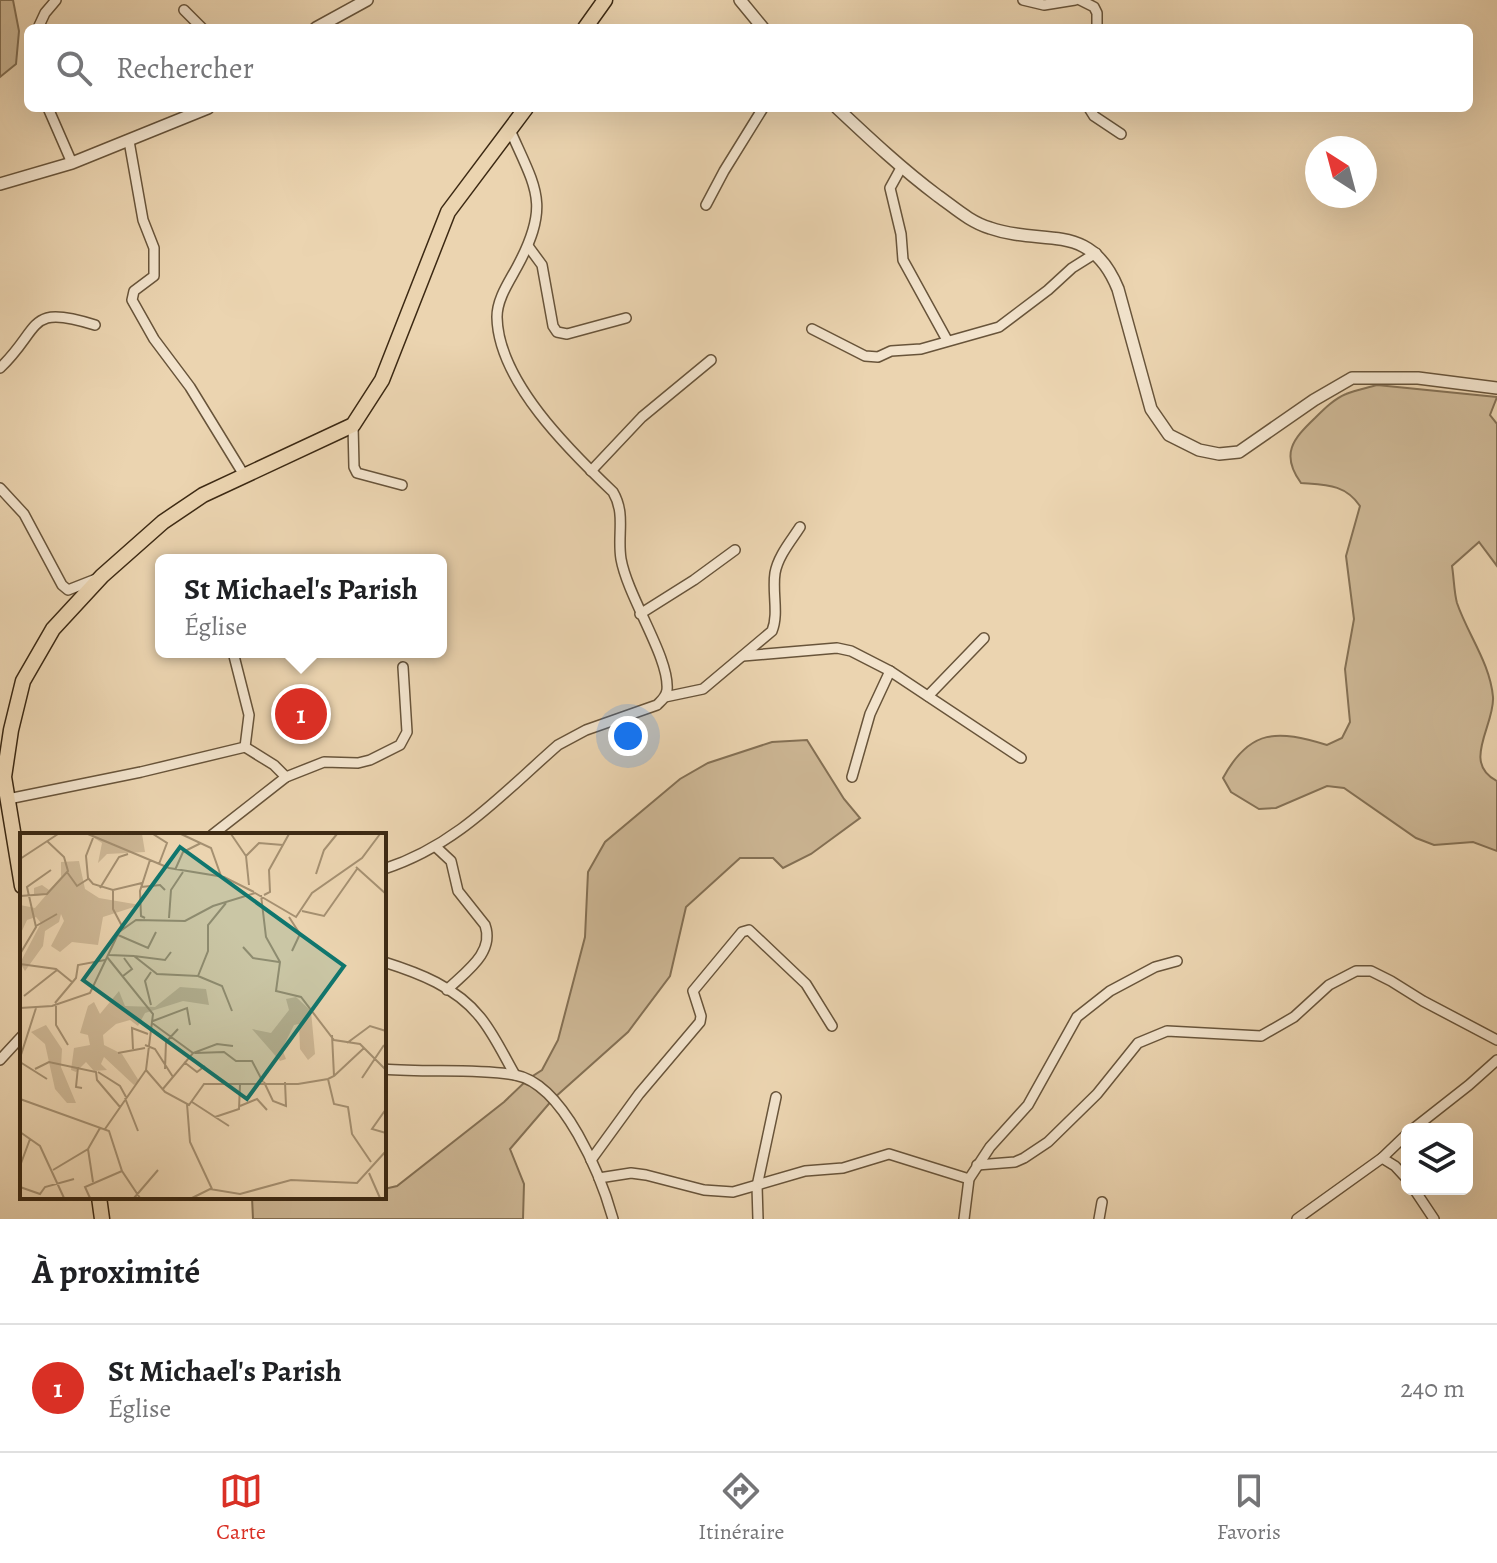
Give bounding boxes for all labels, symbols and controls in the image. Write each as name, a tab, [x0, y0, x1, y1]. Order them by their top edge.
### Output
search box	[24, 24, 1473, 112]
icon: search	[52, 46, 96, 90]
text: Rechercher	[116, 48, 254, 88]
north arrow	[1305, 136, 1377, 208]
popup	[155, 554, 447, 658]
text: St Michael's Parish	[184, 569, 418, 609]
text: Église	[184, 609, 247, 644]
pin: 1	[275, 684, 327, 744]
your location	[608, 716, 648, 756]
inset map	[20, 833, 386, 1199]
map controls	[1401, 1123, 1473, 1195]
button: layers	[1401, 1123, 1473, 1195]
text: À proximité	[32, 1248, 200, 1295]
text: St Michael's Parish	[108, 1351, 342, 1391]
text: 1	[53, 1371, 63, 1406]
text: 240 m	[1400, 1371, 1465, 1406]
text: Église	[108, 1391, 171, 1426]
tab: Carte	[216, 1469, 266, 1547]
tab: Itinéraire	[698, 1469, 784, 1547]
tab: Favoris	[1217, 1469, 1281, 1547]

